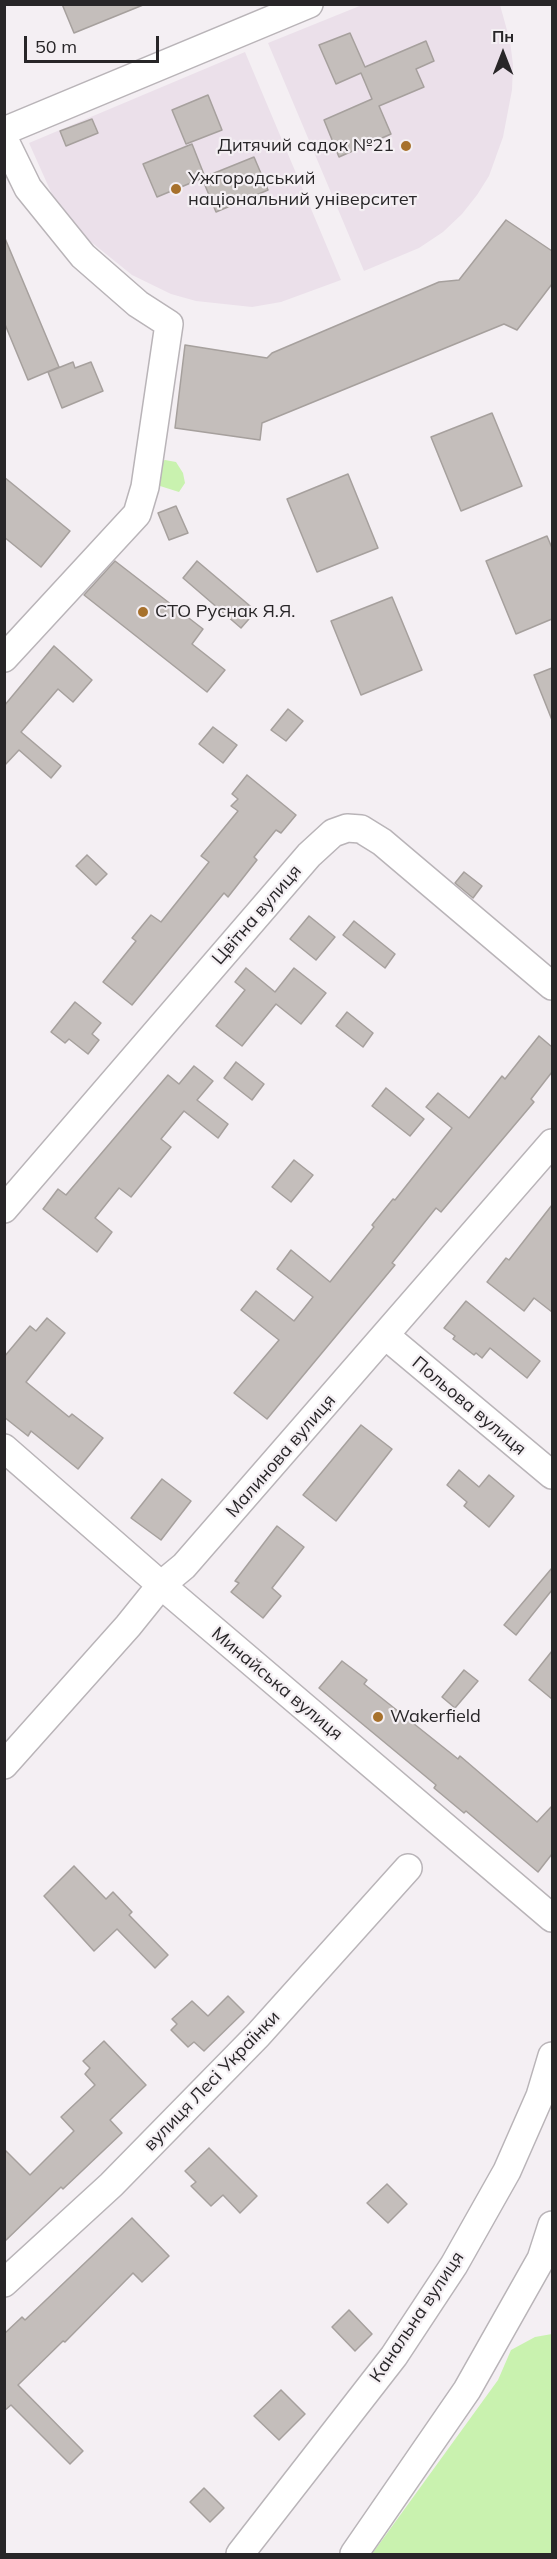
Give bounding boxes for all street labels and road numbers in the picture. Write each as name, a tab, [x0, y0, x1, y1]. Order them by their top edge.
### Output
street label: Цвітна вулиця	[208, 861, 306, 969]
street label: Польова вулиця	[408, 1352, 530, 1460]
street label: Малинова вулиця	[222, 1390, 340, 1522]
street label: Минайська вулиця	[207, 1623, 347, 1745]
street label: вулиця Лесі Українки	[140, 2006, 284, 2156]
street label: Канальна вулиця	[365, 2248, 469, 2386]

